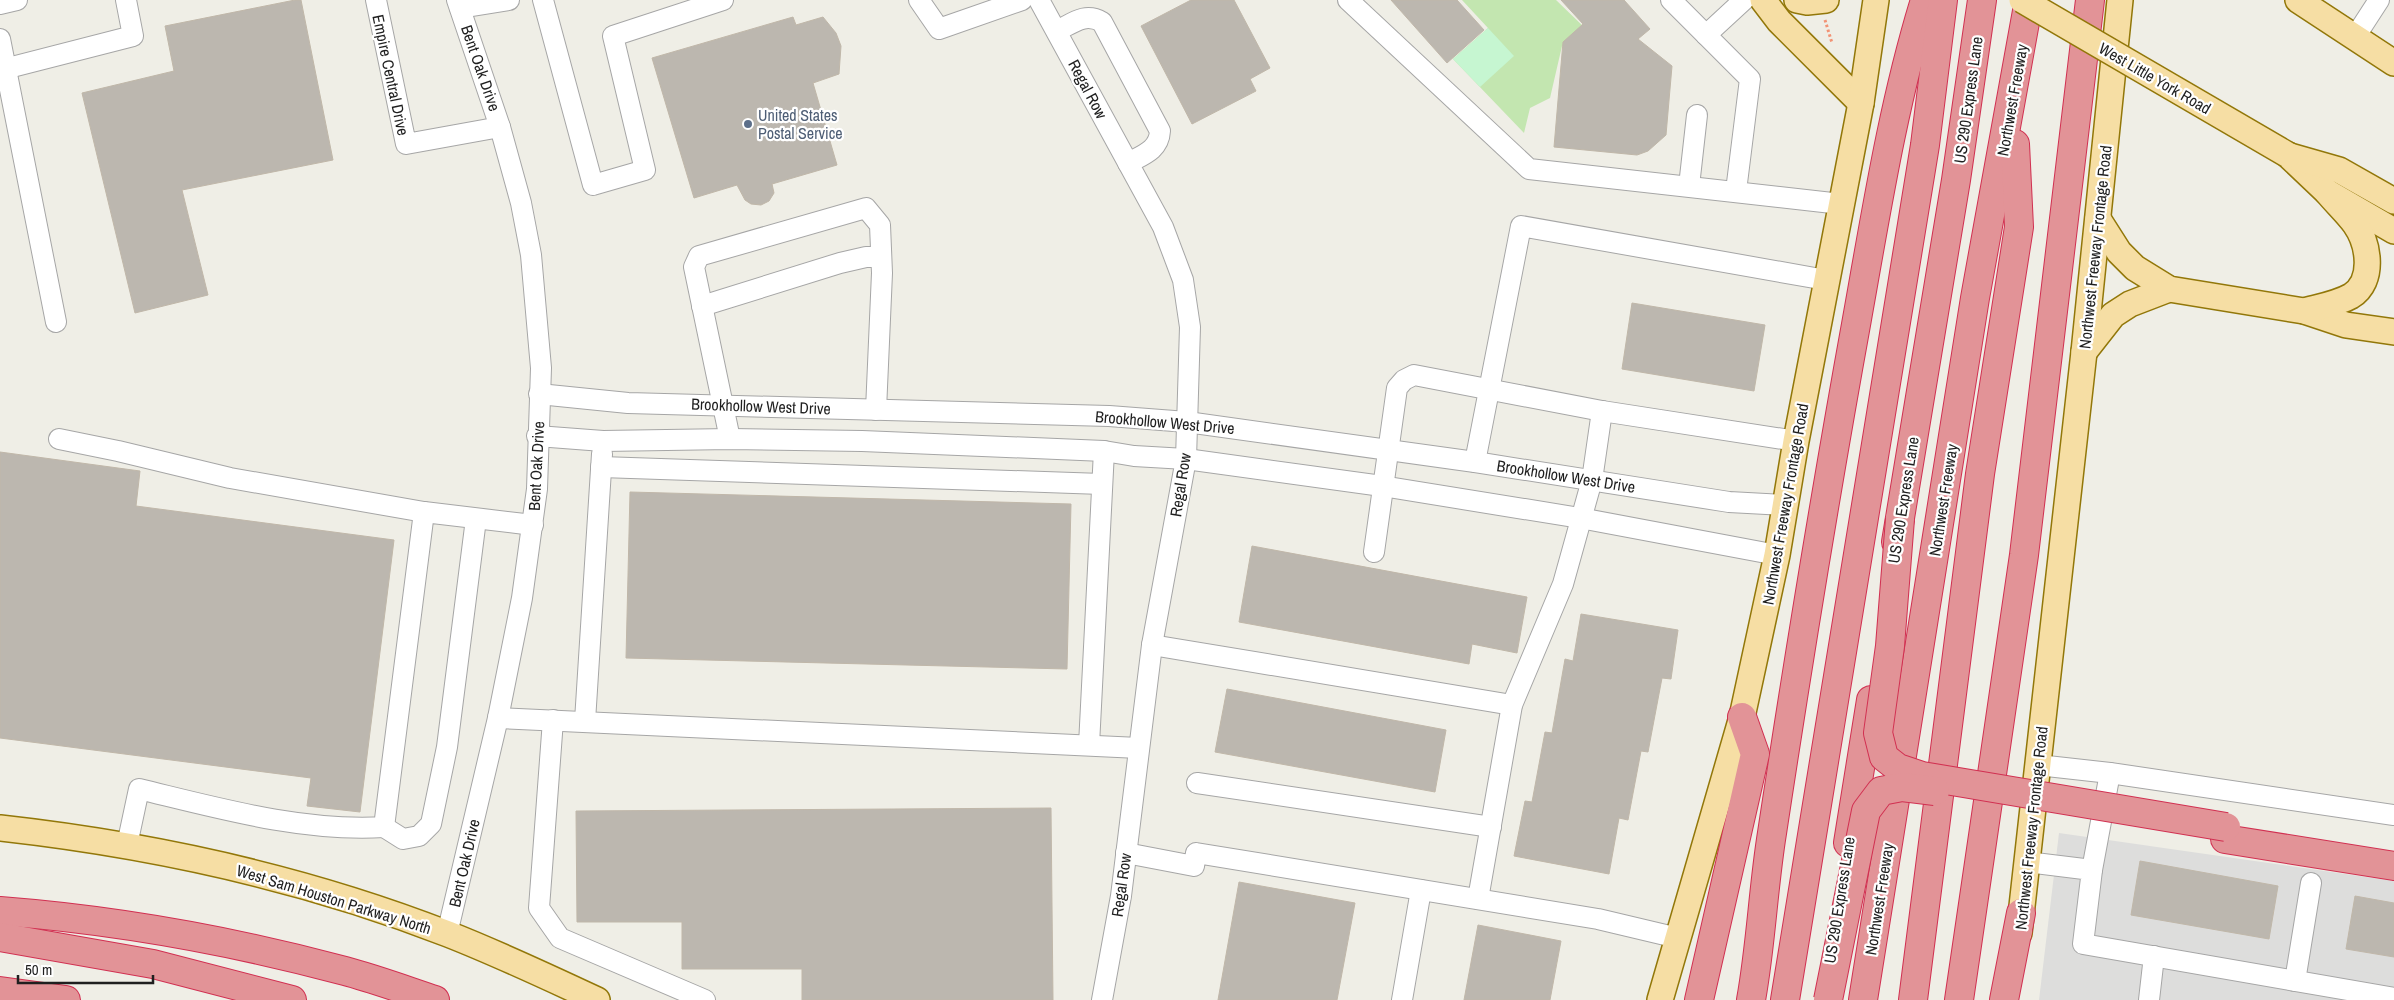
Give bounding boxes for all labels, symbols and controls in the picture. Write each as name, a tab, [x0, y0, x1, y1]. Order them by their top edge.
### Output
street label: Empire Central Drive	[367, 12, 415, 138]
street label: Bent Oak Drive	[456, 22, 506, 114]
street label: US 290 Express Lane	[1948, 35, 1988, 165]
street label: West Little York Road	[2095, 37, 2215, 119]
street label: Northwest Freeway	[1991, 42, 2033, 158]
street label: Regal Row	[1063, 56, 1113, 123]
place label: United States Postal Service	[758, 104, 843, 144]
marker: United States Postal Service	[742, 118, 754, 130]
street label: Northwest Freeway Frontage Road	[2073, 144, 2117, 350]
street label: Brookhollow West Drive	[691, 393, 831, 419]
street label: Northwest Freeway Frontage Road	[1756, 402, 1814, 606]
street label: Brookhollow West Drive	[1094, 405, 1236, 439]
street label: Bent Oak Drive	[523, 421, 549, 511]
street label: US 290 Express Lane	[1882, 435, 1924, 565]
street label: Northwest Freeway	[1923, 442, 1963, 558]
street label: Regal Row	[1164, 451, 1196, 518]
street label: Brookhollow West Drive	[1495, 454, 1637, 498]
street label: Northwest Freeway Frontage Road	[2009, 725, 2053, 931]
street label: Bent Oak Drive	[443, 817, 485, 909]
street label: US 290 Express Lane	[1818, 835, 1860, 965]
street label: Northwest Freeway	[1859, 841, 1899, 957]
street label: Regal Row	[1106, 851, 1136, 918]
street label: West Sam Houston Parkway North	[234, 859, 434, 939]
scale bar	[18, 952, 152, 984]
text: 50 m	[25, 959, 52, 980]

